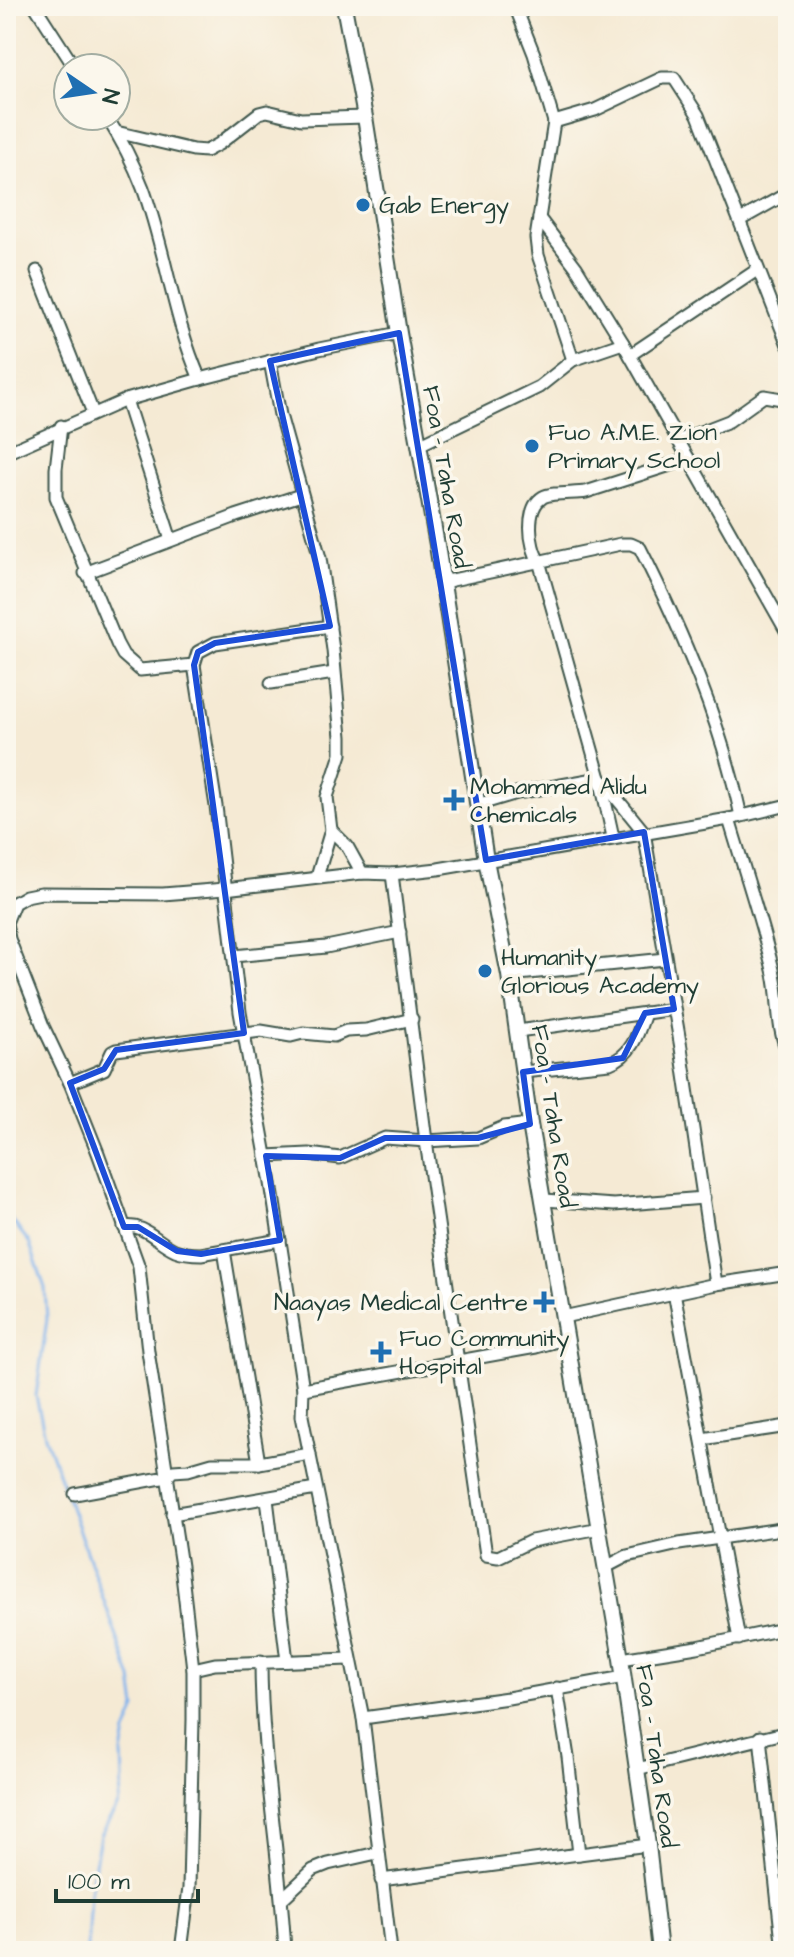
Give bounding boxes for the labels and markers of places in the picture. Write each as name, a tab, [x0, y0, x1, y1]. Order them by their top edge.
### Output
place label: Gab Energy	[379, 189, 509, 224]
marker: Gab Energy	[354, 196, 372, 214]
place label: Fuo A.M.E. Zion Primary School	[548, 416, 720, 479]
marker: Fuo A.M.E. Zion Primary School	[523, 437, 541, 455]
place label: Mohammed Alidu Chemicals	[470, 770, 647, 832]
marker: Mohammed Alidu Chemicals	[445, 791, 463, 809]
place label: Humanity Glorious Academy	[501, 941, 699, 1004]
marker: Humanity Glorious Academy	[476, 962, 494, 980]
place label: Naayas Medical Centre	[274, 1286, 528, 1321]
marker: Naayas Medical Centre	[535, 1293, 553, 1311]
place label: Fuo Community Hospital	[399, 1322, 569, 1384]
marker: Fuo Community Hospital	[370, 1341, 392, 1363]

